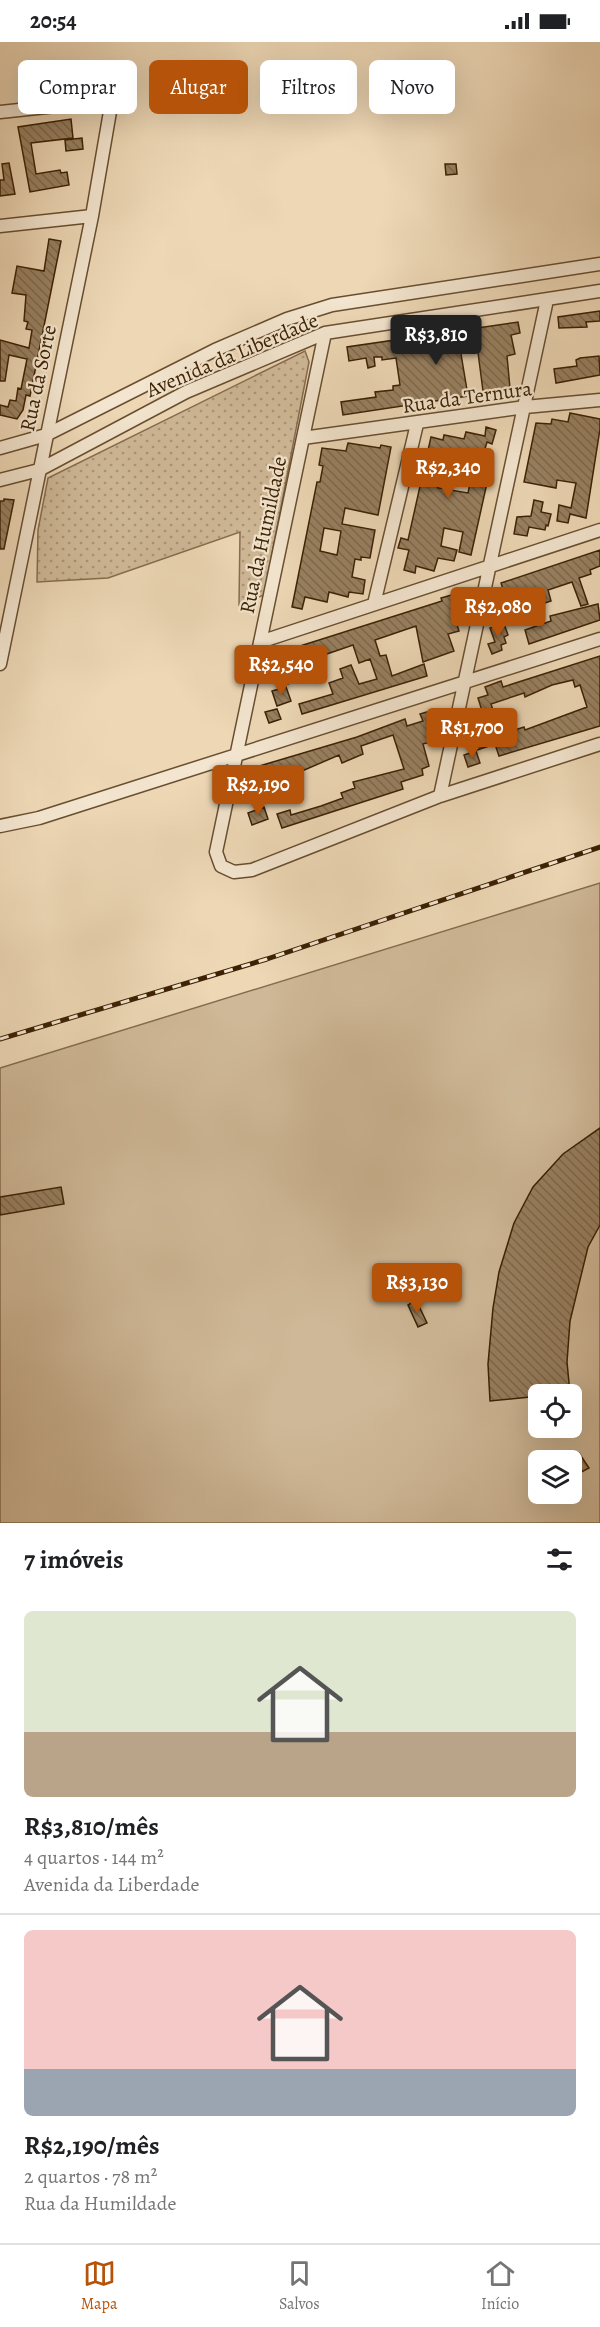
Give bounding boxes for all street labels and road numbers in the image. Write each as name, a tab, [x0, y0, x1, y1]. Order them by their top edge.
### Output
street label: Avenida da Liberdade	[141, 306, 322, 404]
street label: Rua da Sorte	[13, 322, 63, 434]
street label: Rua da Ternura	[400, 374, 534, 420]
street label: Rua da Humildade	[233, 454, 293, 616]

